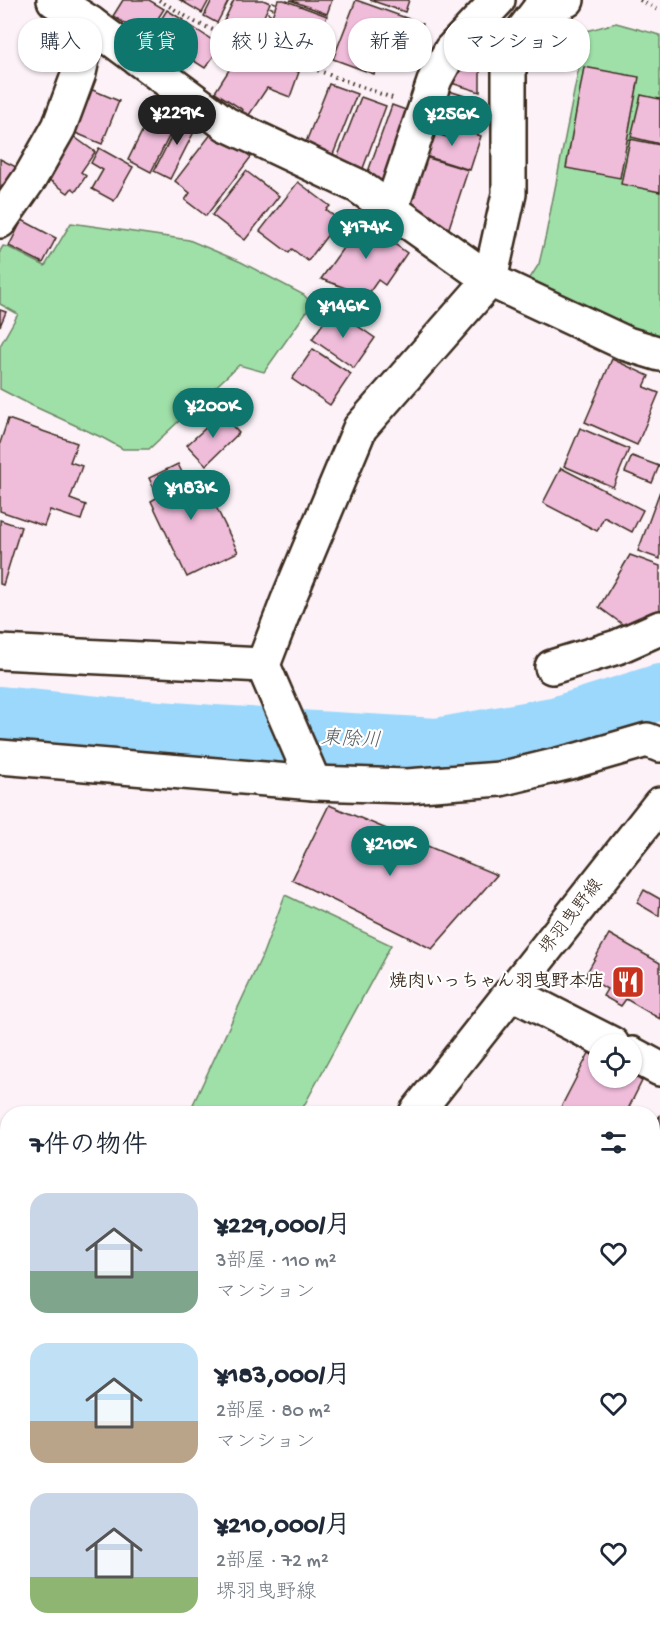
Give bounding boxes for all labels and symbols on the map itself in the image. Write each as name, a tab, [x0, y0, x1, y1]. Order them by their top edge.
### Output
pin: ¥229K	[135, 95, 219, 146]
pin: ¥256K	[410, 96, 494, 147]
pin: ¥174K	[324, 209, 408, 260]
pin: ¥146K	[301, 288, 385, 339]
pin: ¥200K	[171, 388, 255, 439]
pin: ¥183K	[149, 470, 233, 521]
water label: 東除川	[320, 726, 382, 754]
pin: ¥210K	[348, 826, 432, 877]
street label: 堺羽曳野線	[535, 874, 608, 959]
restaurant icon: 焼肉いっちゃん羽曳野本店	[610, 964, 646, 1000]
place label: 焼肉いっちゃん羽曳野本店	[389, 971, 605, 993]

